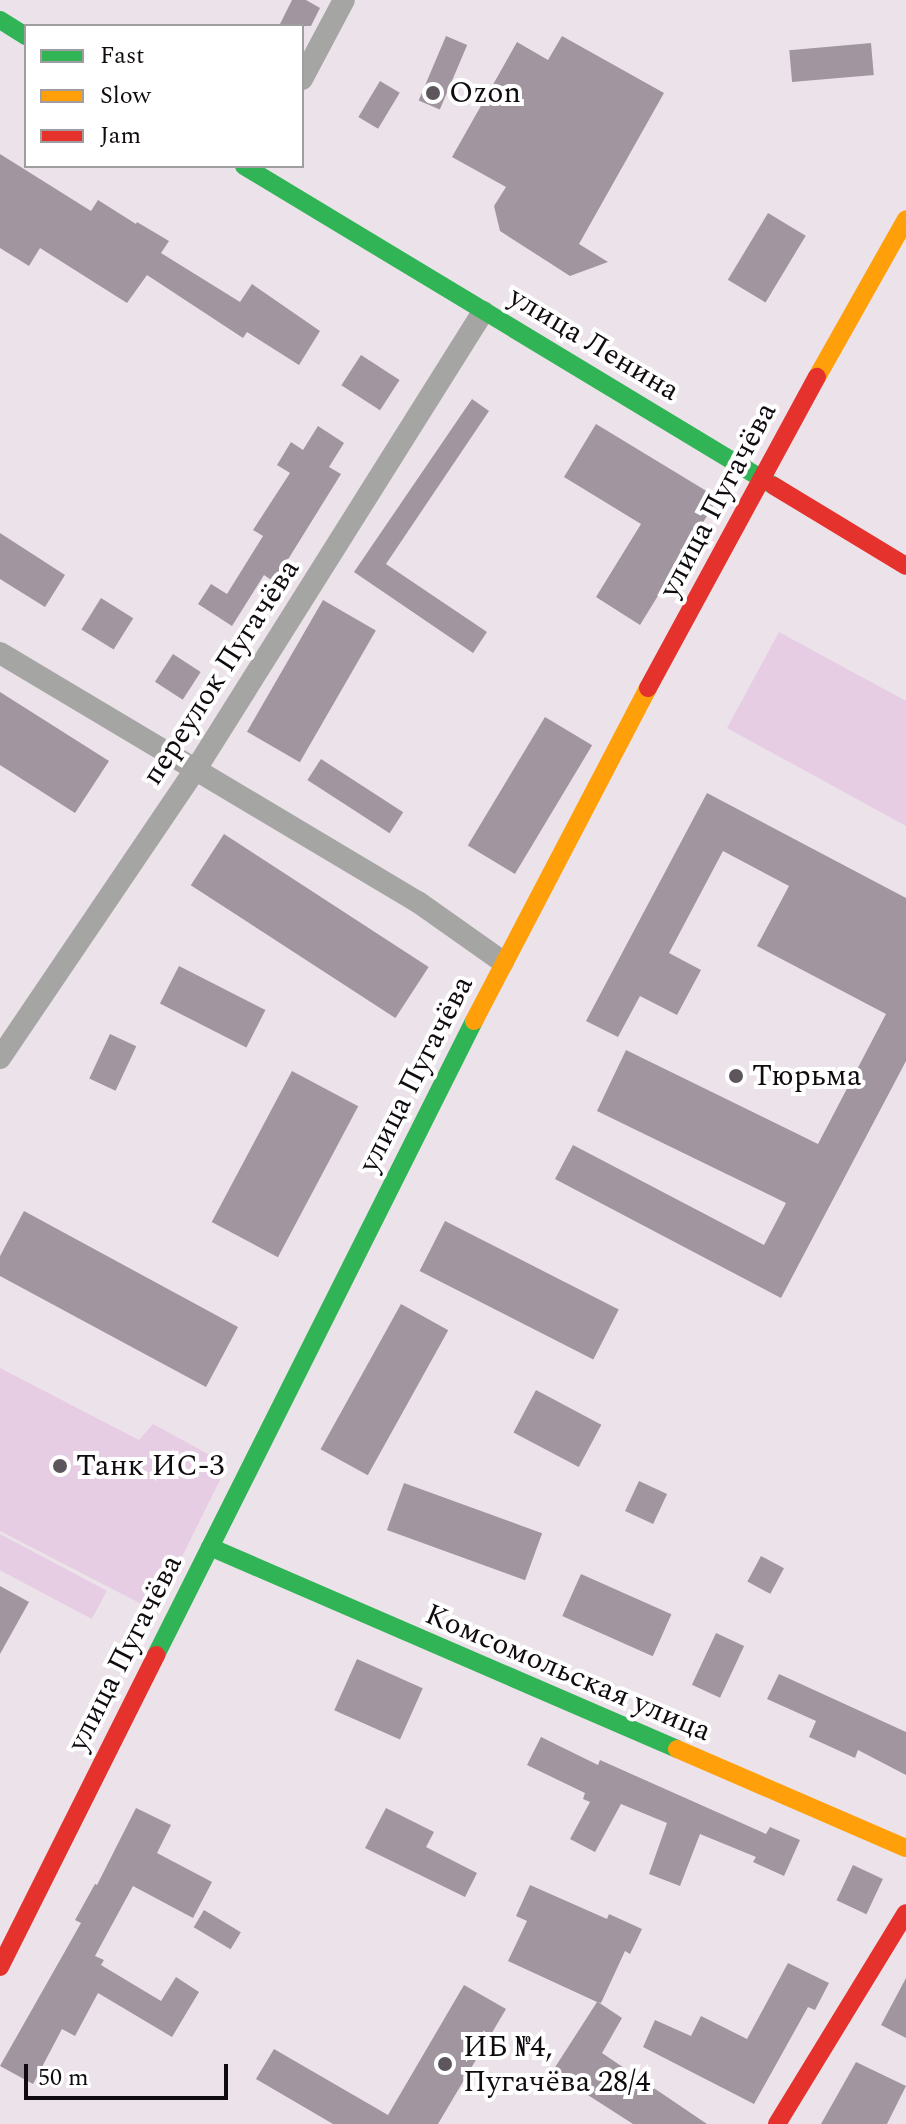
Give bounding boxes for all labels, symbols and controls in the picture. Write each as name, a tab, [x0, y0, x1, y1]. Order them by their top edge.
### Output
legend	[24, 24, 304, 168]
text: Fast	[100, 38, 145, 74]
place label: Ozon	[449, 75, 521, 111]
text: Slow	[100, 78, 151, 114]
marker: Ozon	[424, 84, 442, 102]
text: Jam	[100, 118, 141, 154]
street label: улица Ленина	[502, 279, 686, 409]
street label: улица Пугачёва	[651, 396, 785, 604]
street label: переулок Пугачёва	[135, 552, 307, 792]
street label: улица Пугачёва	[351, 970, 481, 1178]
place label: Тюрьма	[752, 1058, 862, 1094]
marker: Тюрьма	[727, 1067, 745, 1085]
place label: Танк ИС-3	[76, 1448, 224, 1484]
marker: Танк ИС-3	[51, 1457, 69, 1475]
street label: улица Пугачёва	[60, 1549, 190, 1757]
street label: Комсомольская улица	[420, 1596, 716, 1750]
place label: ИБ №4, Пугачёва 28/4	[463, 2029, 650, 2100]
scale bar	[28, 2048, 232, 2098]
marker: ИБ №4, Пугачёва 28/4	[434, 2053, 456, 2075]
text: 50 m	[38, 2060, 89, 2096]

